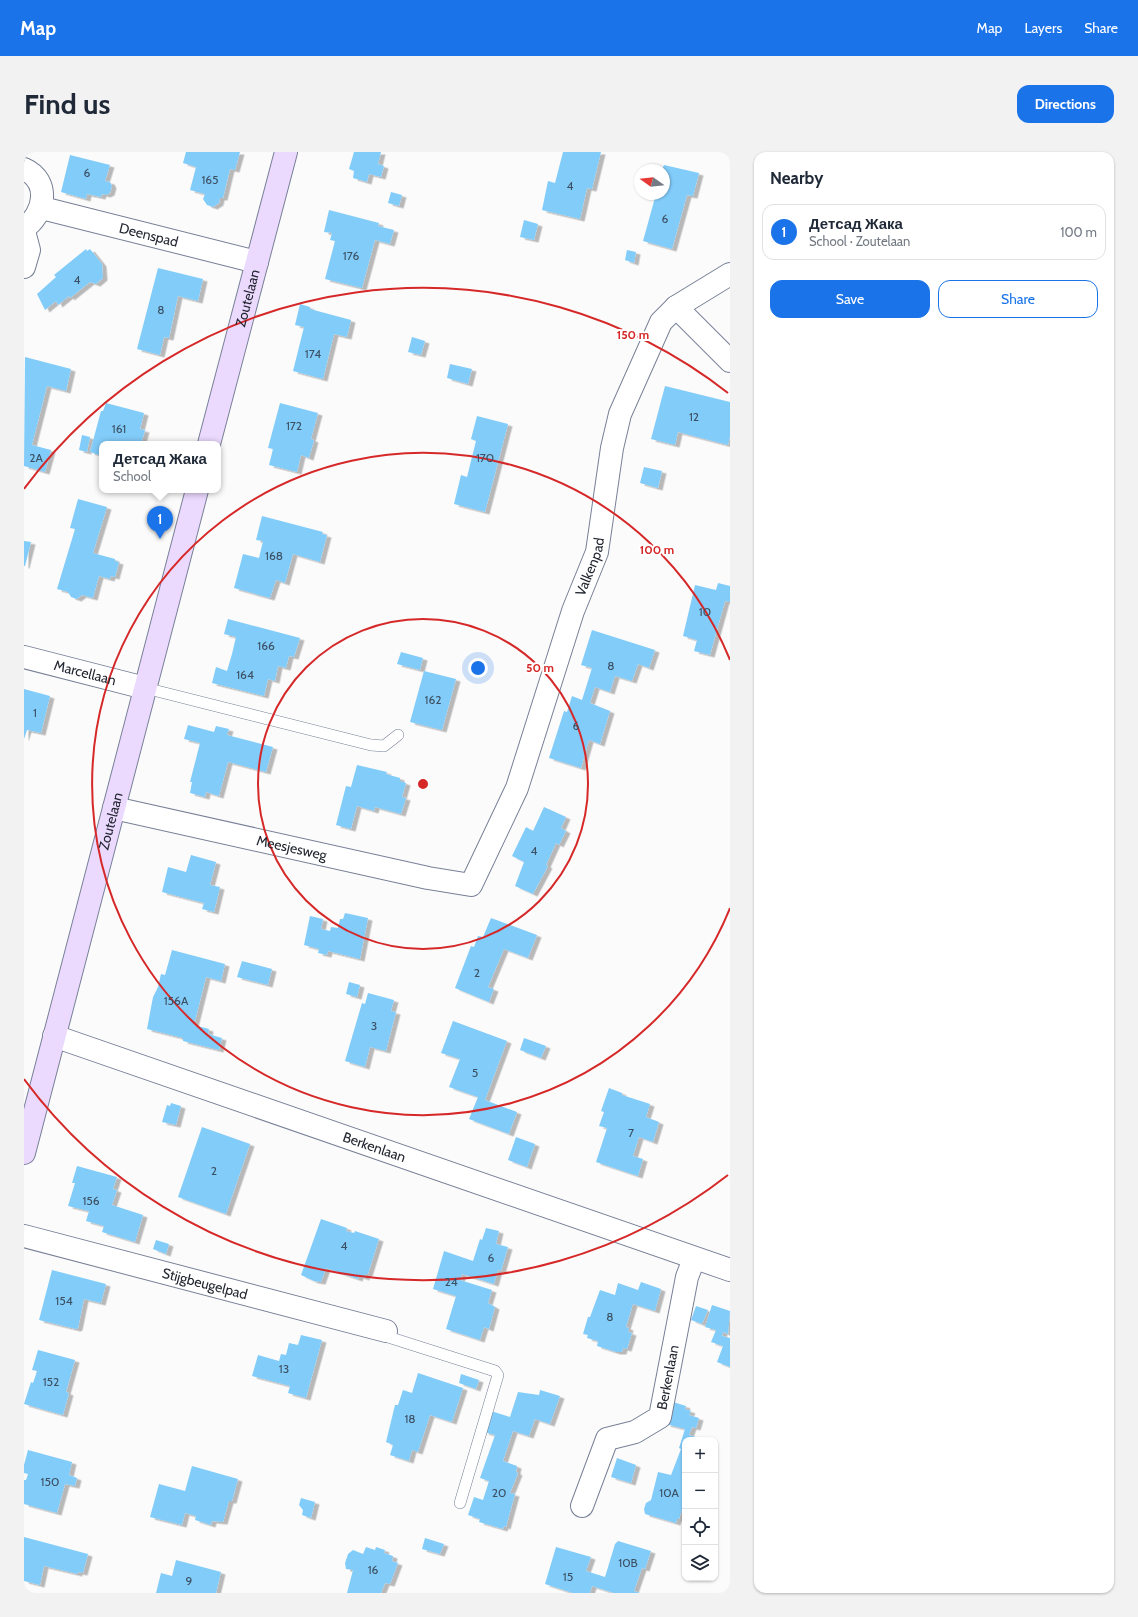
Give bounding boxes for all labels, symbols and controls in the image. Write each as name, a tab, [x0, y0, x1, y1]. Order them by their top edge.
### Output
text: Map	[20, 17, 56, 40]
text: Map	[977, 19, 1002, 37]
text: Layers	[1024, 19, 1062, 37]
text: Share	[1084, 19, 1118, 37]
button: Directions	[1017, 85, 1114, 123]
text: Find us	[24, 87, 110, 121]
north arrow	[634, 164, 670, 200]
house number: 6	[84, 165, 91, 180]
text: Nearby	[770, 168, 823, 188]
house number: 165	[201, 172, 219, 187]
house number: 4	[567, 178, 574, 193]
house number: 6	[662, 211, 669, 226]
text: Детсад Жака	[809, 215, 903, 233]
street label: Deenspad	[117, 219, 180, 251]
text: 1	[782, 224, 786, 240]
text: 100 m	[1060, 224, 1097, 240]
text: School · Zoutelaan	[809, 233, 910, 249]
house number: 176	[343, 248, 359, 263]
street label: Zoutelaan	[231, 267, 264, 329]
house number: 4	[74, 272, 81, 287]
button: Save	[770, 280, 930, 318]
button: Share	[938, 280, 1098, 318]
house number: 8	[157, 302, 165, 317]
text: 150 m	[617, 327, 649, 342]
house number: 174	[305, 346, 321, 361]
house number: 12	[689, 409, 699, 424]
house number: 172	[286, 418, 302, 433]
house number: 161	[112, 421, 126, 436]
popup	[99, 441, 221, 493]
house number: 2A	[29, 450, 43, 465]
text: Детсад Жака	[113, 450, 207, 468]
house number: 170	[476, 450, 494, 465]
text: School	[113, 468, 151, 484]
pin: 1	[147, 506, 173, 539]
street label: Valkenpad	[571, 536, 608, 599]
text: 100 m	[640, 542, 674, 557]
house number: 168	[265, 548, 283, 563]
house number: 10	[699, 604, 711, 619]
house number: 166	[257, 638, 275, 653]
street label: Marcellaan	[52, 656, 118, 689]
your location	[468, 658, 488, 678]
house number: 8	[607, 658, 615, 673]
text: 50 m	[526, 660, 554, 675]
house number: 164	[236, 667, 254, 682]
house number: 162	[424, 692, 442, 707]
house number: 1	[33, 705, 37, 720]
house number: 6	[573, 718, 580, 733]
centre of rings	[416, 777, 430, 791]
street label: Zoutelaan	[94, 790, 127, 852]
street label: Meesjesweg	[255, 831, 329, 864]
house number: 4	[531, 843, 538, 858]
house number: 2	[474, 965, 480, 980]
house number: 156A	[164, 993, 189, 1008]
house number: 3	[371, 1018, 377, 1033]
house number: 5	[472, 1065, 478, 1080]
house number: 7	[628, 1125, 634, 1140]
street label: Berkenlaan	[340, 1128, 408, 1166]
house number: 2	[211, 1163, 217, 1178]
house number: 156	[82, 1193, 100, 1208]
house number: 4	[341, 1238, 348, 1253]
house number: 6	[488, 1250, 495, 1265]
street label: Stijgbeugelpad	[160, 1264, 250, 1303]
house number: 24	[444, 1274, 458, 1289]
house number: 154	[55, 1293, 73, 1308]
house number: 8	[606, 1309, 614, 1324]
street label: Berkenlaan	[653, 1343, 683, 1411]
house number: 13	[279, 1361, 289, 1376]
house number: 152	[43, 1374, 59, 1389]
house number: 18	[404, 1411, 416, 1426]
map controls	[682, 1437, 718, 1581]
button: +	[682, 1437, 718, 1473]
button: −	[682, 1473, 718, 1509]
house number: 150	[41, 1474, 59, 1489]
house number: 20	[492, 1485, 506, 1500]
house number: 10A	[659, 1485, 679, 1500]
button: locate	[682, 1509, 718, 1545]
button: layers	[682, 1545, 718, 1581]
house number: 10B	[618, 1555, 638, 1570]
house number: 16	[368, 1562, 379, 1577]
house number: 15	[563, 1569, 573, 1584]
house number: 9	[186, 1573, 193, 1588]

